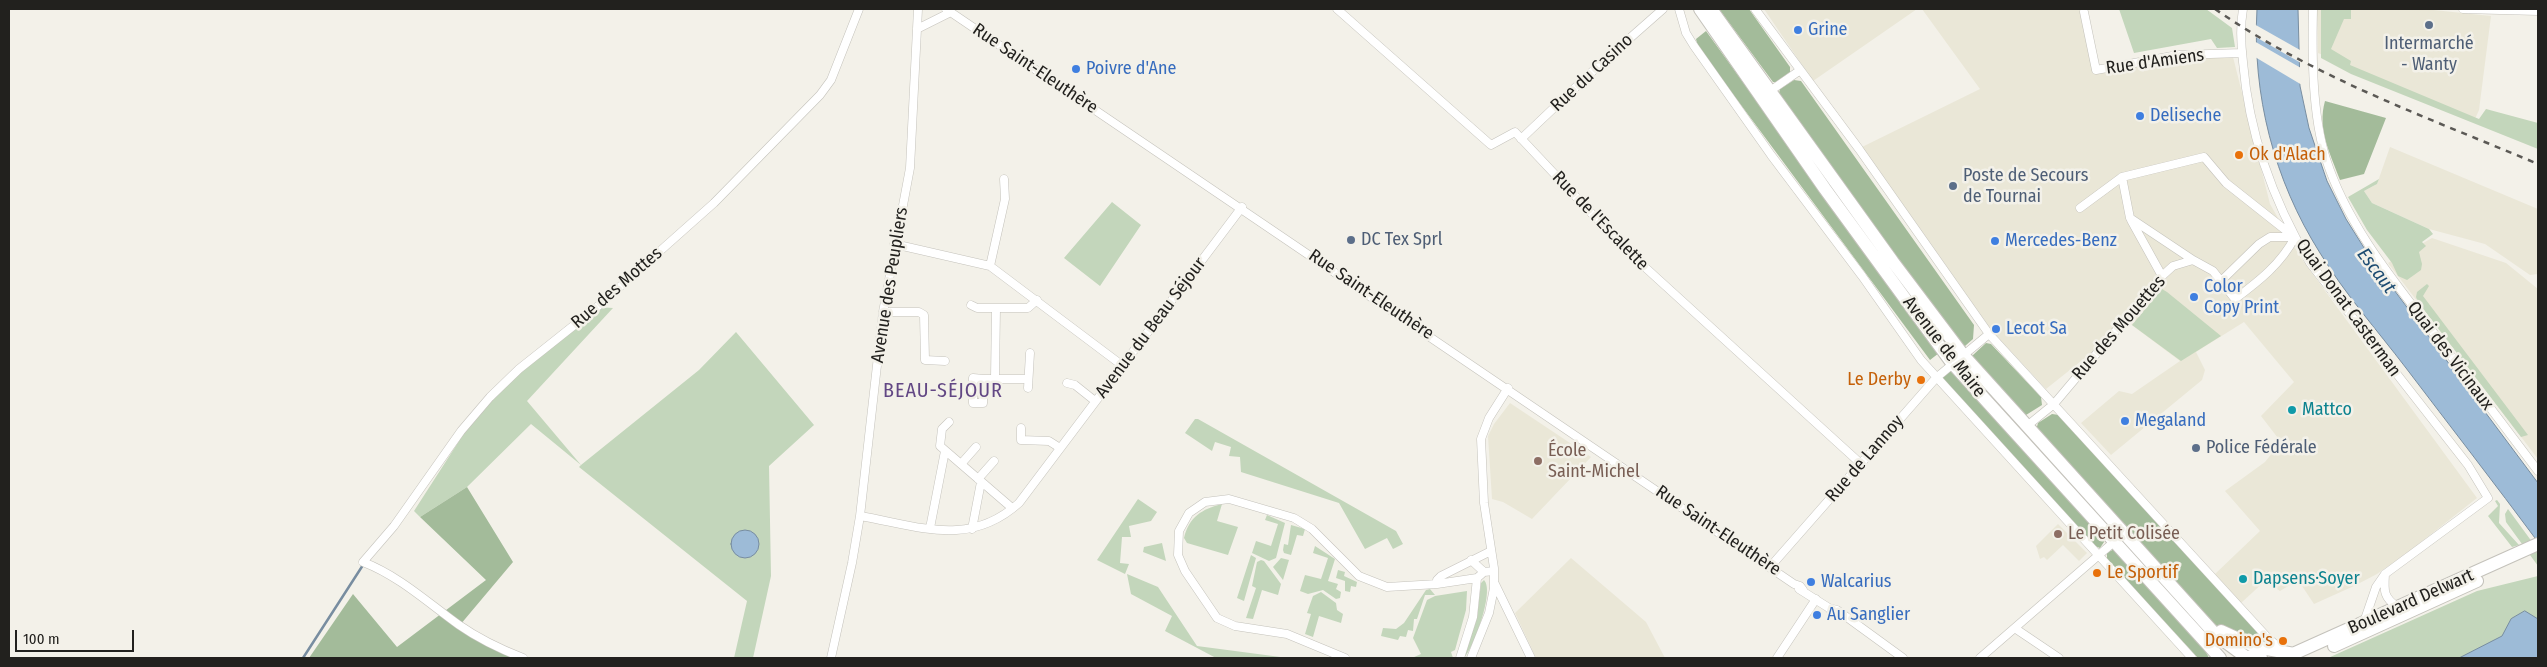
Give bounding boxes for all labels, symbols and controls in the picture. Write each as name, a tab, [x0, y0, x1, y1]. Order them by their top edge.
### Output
street label: Rue Saint-Eleuthère	[968, 19, 1102, 119]
place label: Grine	[1808, 19, 1848, 41]
marker: Intermarché - Wanty	[2423, 19, 2435, 31]
marker: Grine	[1792, 24, 1804, 36]
street label: Rue du Casino	[1546, 29, 1638, 117]
place label: Intermarché - Wanty	[2384, 33, 2474, 76]
street label: Rue d'Amiens	[2104, 44, 2206, 80]
place label: Poivre d'Ane	[1086, 58, 1176, 80]
marker: Poivre d'Ane	[1070, 63, 1082, 75]
place label: Deliseche	[2150, 105, 2221, 127]
marker: Deliseche	[2134, 110, 2146, 122]
place label: Ok d'Alach	[2249, 144, 2326, 166]
marker: Ok d'Alach	[2233, 149, 2245, 161]
place label: Poste de Secours de Tournai	[1963, 165, 2088, 208]
street label: Rue de l'Escalette	[1547, 167, 1653, 275]
marker: Poste de Secours de Tournai	[1947, 180, 1959, 192]
street label: Avenue des Peupliers	[867, 206, 913, 364]
place label: DC Tex Sprl	[1361, 229, 1443, 251]
place label: Mercedes-Benz	[2005, 230, 2117, 252]
marker: DC Tex Sprl	[1345, 234, 1357, 246]
marker: Mercedes-Benz	[1989, 235, 2001, 247]
street label: Quai Donat Casterman	[2291, 235, 2405, 381]
street label: Rue des Mottes	[567, 243, 667, 333]
water label: Escaut	[2352, 244, 2400, 298]
street label: Rue Saint-Eleuthère	[1304, 245, 1438, 345]
street label: Avenue du Beau Séjour	[1091, 254, 1211, 402]
street label: Rue des Mouettes	[2068, 271, 2170, 385]
place label: Color Copy Print	[2204, 276, 2279, 318]
marker: Color Copy Print	[2188, 291, 2200, 303]
street label: Avenue de Maire	[1898, 292, 1990, 402]
street label: Quai des Vicinaux	[2402, 297, 2498, 415]
place label: Lecot Sa	[2006, 318, 2067, 340]
marker: Lecot Sa	[1990, 323, 2002, 335]
place label: Le Derby	[1847, 369, 1911, 391]
marker: Le Derby	[1915, 374, 1927, 386]
district label: BEAU-SÉJOUR	[882, 379, 1004, 403]
place label: Mattco	[2302, 399, 2352, 421]
marker: Mattco	[2286, 404, 2298, 416]
place label: Megaland	[2135, 410, 2206, 432]
street label: Rue de Lannoy	[1821, 411, 1909, 507]
marker: Megaland	[2119, 415, 2131, 427]
place label: Police Fédérale	[2206, 437, 2317, 459]
place label: École Saint-Michel	[1548, 440, 1640, 482]
marker: Police Fédérale	[2190, 442, 2202, 454]
marker: École Saint-Michel	[1532, 455, 1544, 467]
street label: Rue Saint-Eleuthère	[1651, 481, 1785, 581]
place label: Le Petit Colisée	[2068, 523, 2180, 545]
marker: Le Petit Colisée	[2052, 528, 2064, 540]
place label: Le Sportif	[2107, 562, 2178, 584]
street label: Boulevard Delwart	[2345, 565, 2477, 639]
marker: Le Sportif	[2091, 567, 2103, 579]
place label: Dapsens·Soyer	[2253, 568, 2360, 590]
place label: Walcarius	[1821, 571, 1892, 593]
marker: Dapsens·Soyer	[2237, 573, 2249, 585]
marker: Walcarius	[1805, 576, 1817, 588]
place label: Au Sanglier	[1827, 604, 1910, 626]
marker: Au Sanglier	[1811, 609, 1823, 621]
scale bar	[18, 620, 136, 652]
text: 100 m	[23, 630, 60, 648]
place label: Domino's	[2205, 630, 2273, 652]
marker: Domino's	[2277, 635, 2289, 647]

